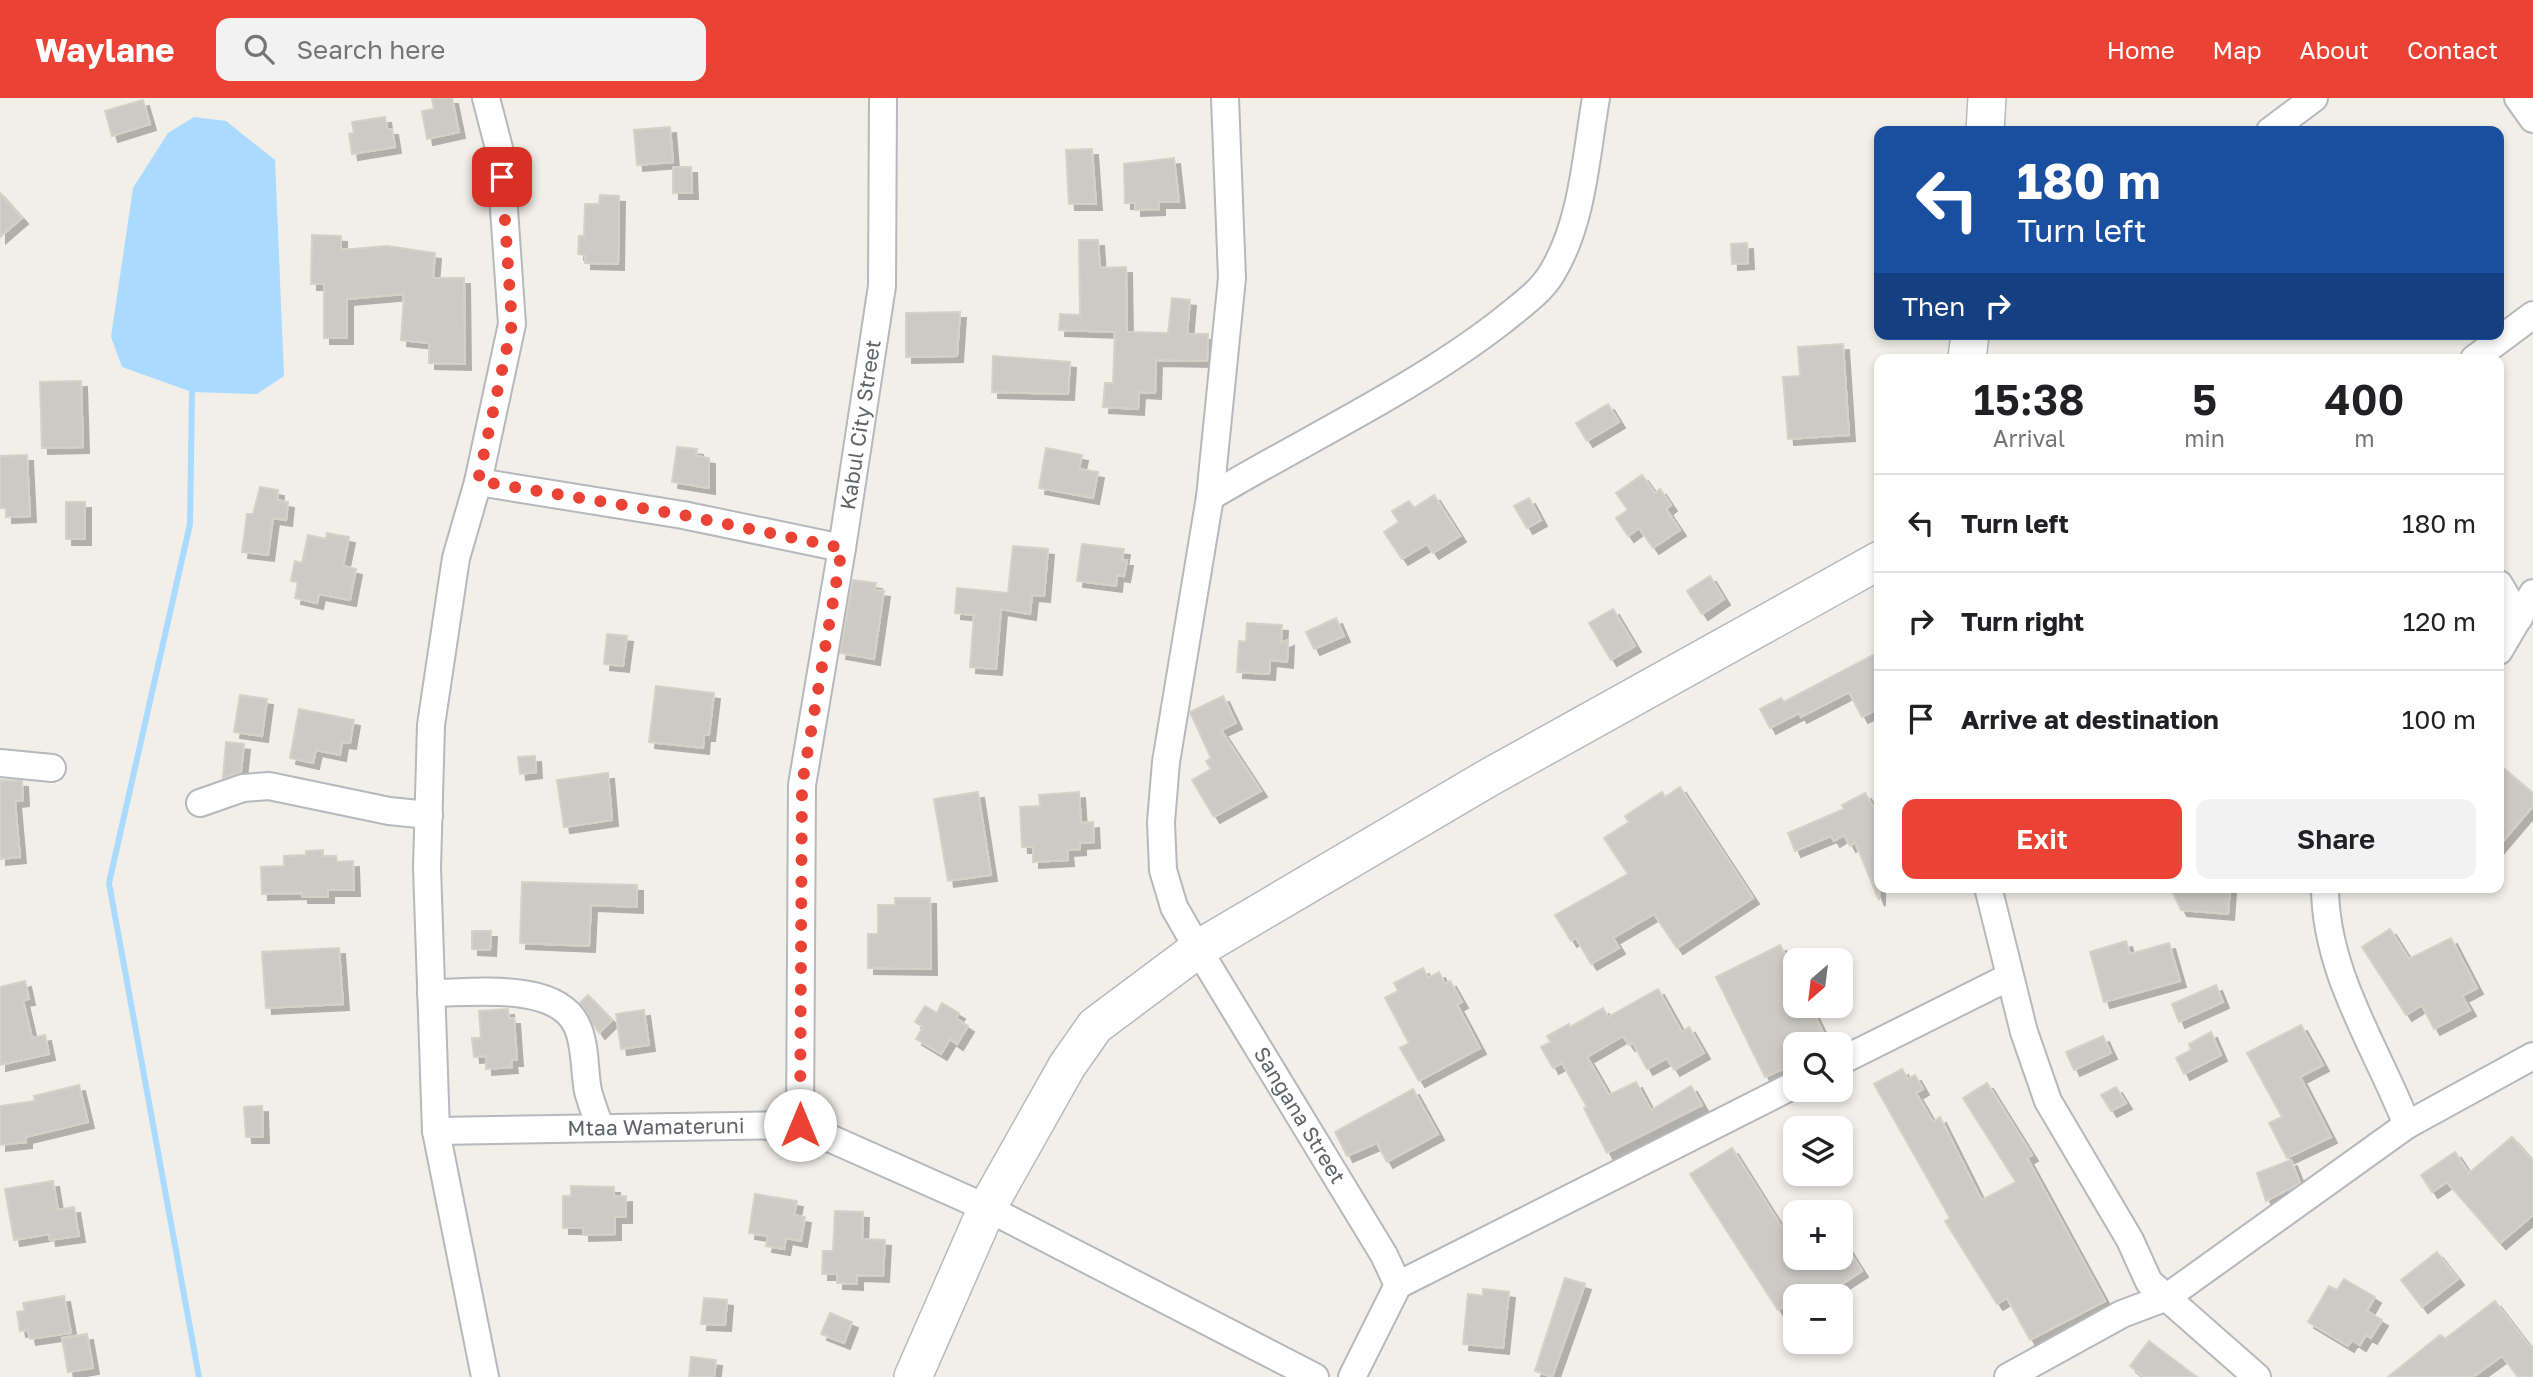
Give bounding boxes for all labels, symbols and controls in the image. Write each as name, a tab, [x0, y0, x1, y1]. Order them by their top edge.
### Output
search box	[216, 18, 706, 81]
text: Waylane	[35, 30, 174, 69]
icon: search	[240, 30, 278, 68]
text: Search here	[296, 34, 445, 65]
text: Home	[2107, 35, 2175, 64]
text: Map	[2213, 35, 2262, 64]
text: About	[2300, 35, 2369, 64]
text: Contact	[2407, 35, 2498, 64]
pin	[472, 147, 532, 207]
text: 180 m	[2017, 151, 2161, 210]
icon: left	[1902, 154, 1993, 245]
icon: arrive	[483, 158, 521, 196]
text: Turn left	[2017, 211, 2146, 249]
icon: right	[1979, 287, 2017, 325]
text: Then	[1902, 291, 1965, 322]
street label: Kabul City Street	[834, 338, 886, 511]
text: 15:38	[1974, 374, 2085, 424]
text: 5	[2192, 374, 2217, 424]
text: 400	[2324, 374, 2404, 424]
text: Arrival	[1993, 424, 2065, 452]
text: min	[2184, 424, 2225, 452]
text: m	[2354, 424, 2375, 452]
icon: left	[1902, 504, 1940, 542]
text: Turn left	[1961, 508, 2069, 539]
text: 180 m	[2402, 508, 2476, 539]
icon: right	[1902, 602, 1940, 640]
text: Turn right	[1961, 606, 2084, 637]
text: 120 m	[2403, 606, 2476, 637]
icon: arrive	[1902, 700, 1940, 738]
text: Arrive at destination	[1961, 704, 2219, 735]
text: 100 m	[2402, 704, 2476, 735]
button: Exit	[1902, 799, 2182, 879]
button: Share	[2196, 799, 2476, 879]
north arrow	[1783, 948, 1853, 1018]
map controls	[1783, 948, 1853, 1354]
button: search	[1783, 1032, 1853, 1102]
street label: Sangana Street	[1249, 1042, 1352, 1188]
position arrow	[763, 1088, 837, 1162]
street label: Mtaa Wamateruni	[567, 1112, 745, 1141]
button: layers	[1783, 1116, 1853, 1186]
button: +	[1783, 1200, 1853, 1270]
button: −	[1783, 1284, 1853, 1354]

